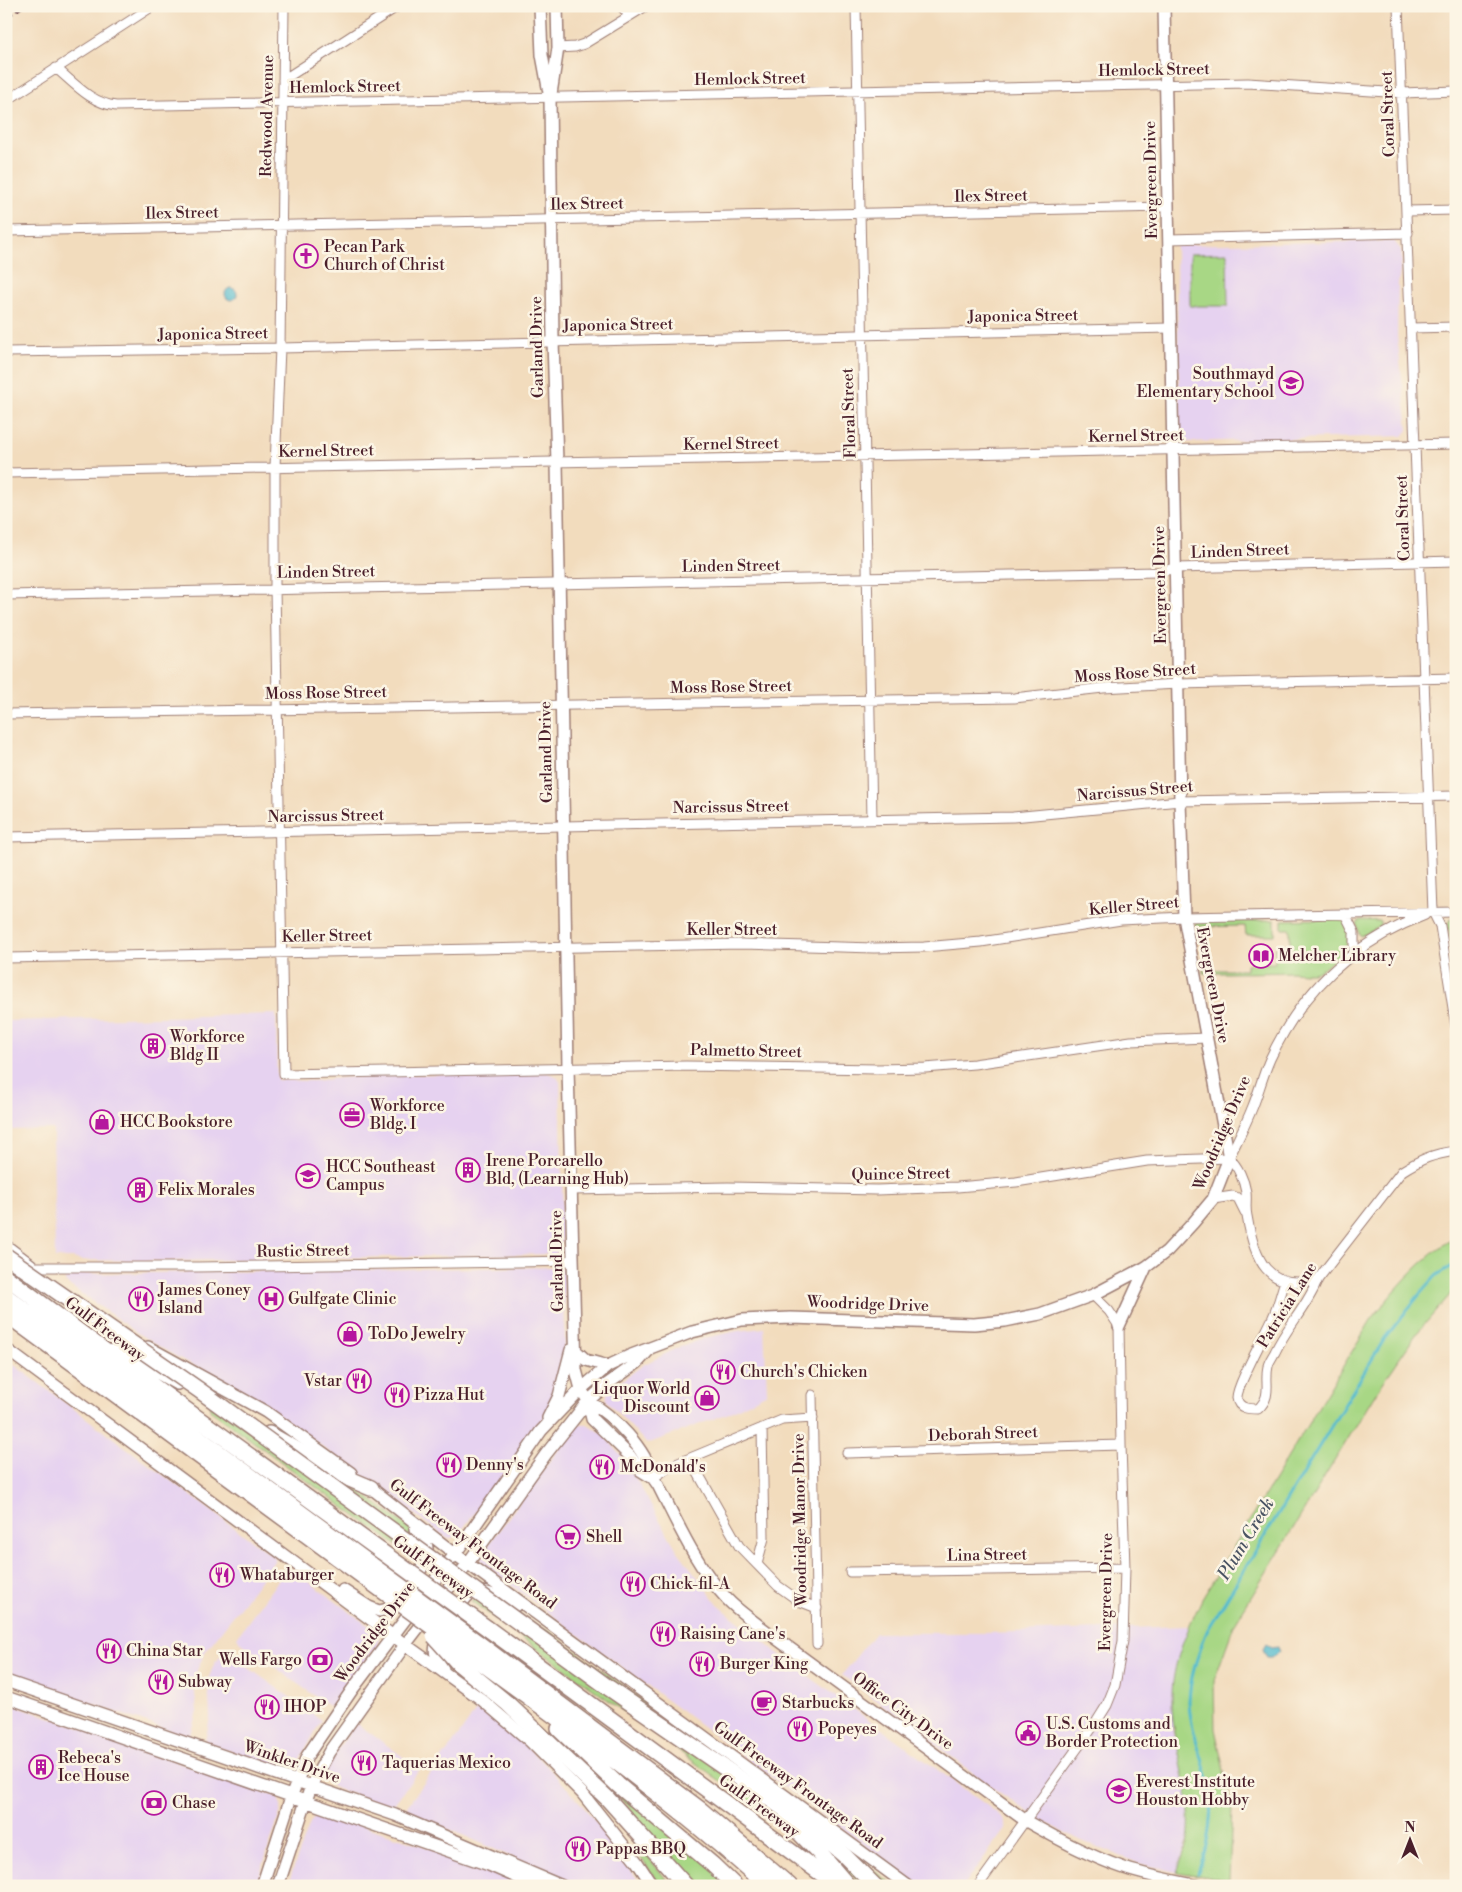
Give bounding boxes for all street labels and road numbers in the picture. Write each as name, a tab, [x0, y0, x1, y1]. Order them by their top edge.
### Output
street label: Redwood Avenue	[256, 55, 278, 177]
street label: Hemlock Street	[1098, 59, 1210, 81]
street label: Hemlock Street	[694, 68, 806, 90]
street label: Coral Street	[1376, 70, 1400, 158]
street label: Hemlock Street	[289, 76, 401, 98]
street label: Evergreen Drive	[1140, 121, 1162, 239]
street label: Ilex Street	[954, 185, 1028, 207]
street label: Ilex Street	[550, 193, 624, 215]
street label: Ilex Street	[145, 202, 219, 224]
street label: Garland Drive	[526, 296, 548, 398]
street label: Japonica Street	[966, 305, 1079, 327]
street label: Japonica Street	[561, 314, 674, 336]
street label: Japonica Street	[156, 323, 269, 345]
street label: Floral Street	[837, 367, 861, 459]
street label: Kernel Street	[1088, 425, 1184, 447]
street label: Kernel Street	[683, 433, 779, 455]
street label: Kernel Street	[278, 440, 374, 462]
street label: Coral Street	[1391, 474, 1415, 562]
street label: Evergreen Drive	[1149, 526, 1171, 644]
street label: Linden Street	[1190, 539, 1290, 563]
street label: Linden Street	[681, 555, 781, 577]
street label: Linden Street	[276, 561, 376, 583]
street label: Moss Rose Street	[1073, 659, 1197, 687]
street label: Moss Rose Street	[670, 676, 793, 698]
street label: Moss Rose Street	[265, 682, 388, 704]
street label: Garland Drive	[535, 701, 557, 803]
street label: Narcissus Street	[1076, 776, 1194, 806]
street label: Narcissus Street	[672, 796, 790, 818]
street label: Narcissus Street	[267, 805, 385, 827]
street label: Keller Street	[1088, 892, 1180, 920]
street label: Keller Street	[687, 920, 778, 940]
street label: Keller Street	[281, 925, 373, 947]
street label: Evergreen Drive	[1192, 925, 1234, 1045]
street label: Palmetto Street	[690, 1040, 802, 1062]
street label: Woodridge Drive	[1189, 1073, 1255, 1194]
street label: Quince Street	[851, 1163, 951, 1185]
street label: Garland Drive	[546, 1210, 568, 1312]
street label: Rustic Street	[256, 1240, 350, 1262]
street label: Patricia Lane	[1253, 1258, 1321, 1352]
street label: Gulf Freeway	[61, 1292, 149, 1366]
street label: Woodridge Drive	[806, 1292, 929, 1316]
street label: Deborah Street	[928, 1422, 1039, 1446]
street label: Woodridge Manor Drive	[788, 1433, 812, 1608]
street label: Gulf Freeway Frontage Road	[386, 1475, 560, 1613]
street label: Gulf Freeway	[389, 1531, 477, 1603]
street label: Evergreen Drive	[1095, 1533, 1117, 1651]
street label: Lina Street	[947, 1544, 1028, 1566]
street label: Woodridge Drive	[330, 1577, 420, 1688]
street label: Office City Drive	[849, 1668, 957, 1754]
street label: Gulf Freeway Frontage Road	[710, 1717, 886, 1853]
street label: Winkler Drive	[240, 1736, 343, 1788]
street label: Gulf Freeway	[715, 1770, 803, 1842]

